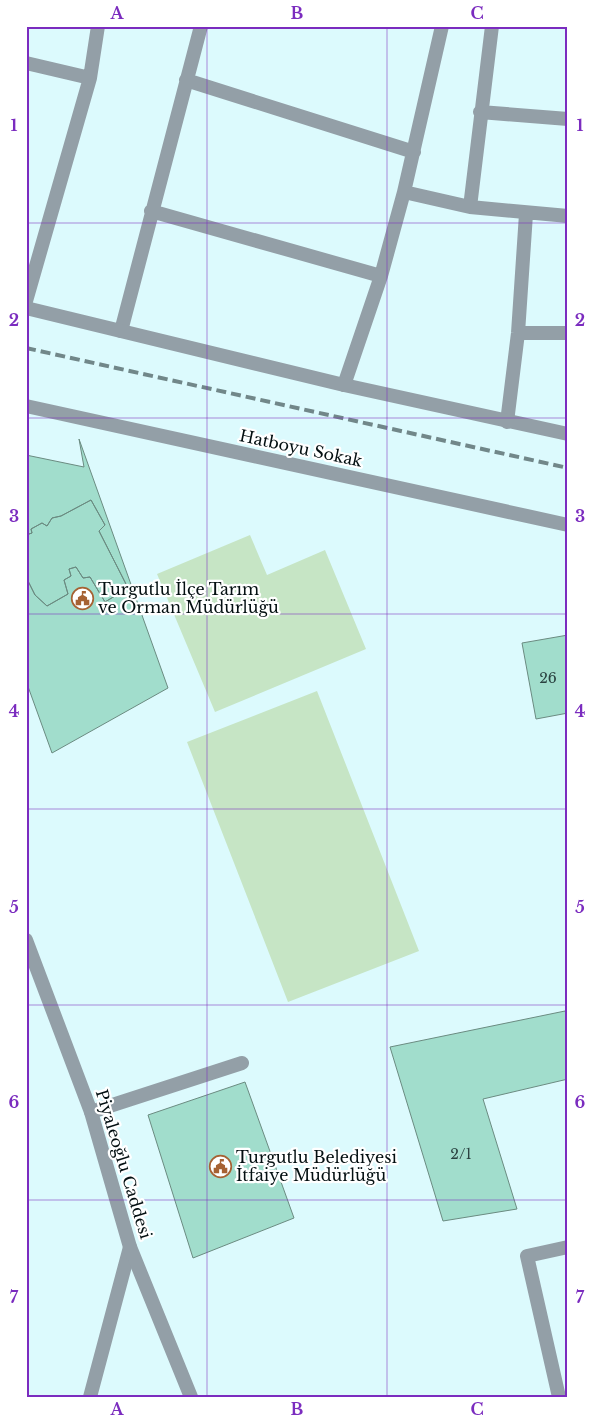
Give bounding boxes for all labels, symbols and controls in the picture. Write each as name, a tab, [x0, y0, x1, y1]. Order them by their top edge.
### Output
text: A	[110, 3, 125, 23]
text: B	[291, 3, 304, 23]
text: C	[470, 3, 484, 23]
text: 1	[11, 115, 18, 135]
text: 1	[577, 115, 584, 135]
text: 2	[9, 310, 19, 330]
text: 2	[575, 310, 585, 330]
street label: Hatboyu Sokak	[238, 425, 364, 471]
text: 3	[9, 506, 19, 526]
text: 3	[575, 506, 585, 526]
place label: Turgutlu İlçe Tarım ve Orman Müdürlüğü	[98, 579, 279, 617]
public building icon: Turgutlu İlçe Tarım ve Orman Müdürlüğü	[70, 586, 94, 610]
house number: 26	[539, 669, 557, 687]
text: 4	[9, 701, 19, 721]
text: 4	[575, 701, 585, 721]
text: 5	[9, 897, 19, 917]
text: 5	[575, 897, 585, 917]
street label: Piyaleoğlu Caddesi	[92, 1087, 156, 1242]
text: 6	[9, 1092, 20, 1112]
text: 6	[575, 1092, 586, 1112]
house number: 2/1	[450, 1145, 472, 1163]
place label: Turgutlu Belediyesi İtfaiye Müdürlüğü	[236, 1147, 397, 1185]
public building icon: Turgutlu Belediyesi İtfaiye Müdürlüğü	[208, 1154, 232, 1178]
text: 7	[10, 1287, 19, 1307]
text: 7	[576, 1287, 585, 1307]
text: A	[110, 1399, 125, 1419]
text: B	[291, 1399, 304, 1419]
text: C	[470, 1399, 484, 1419]

